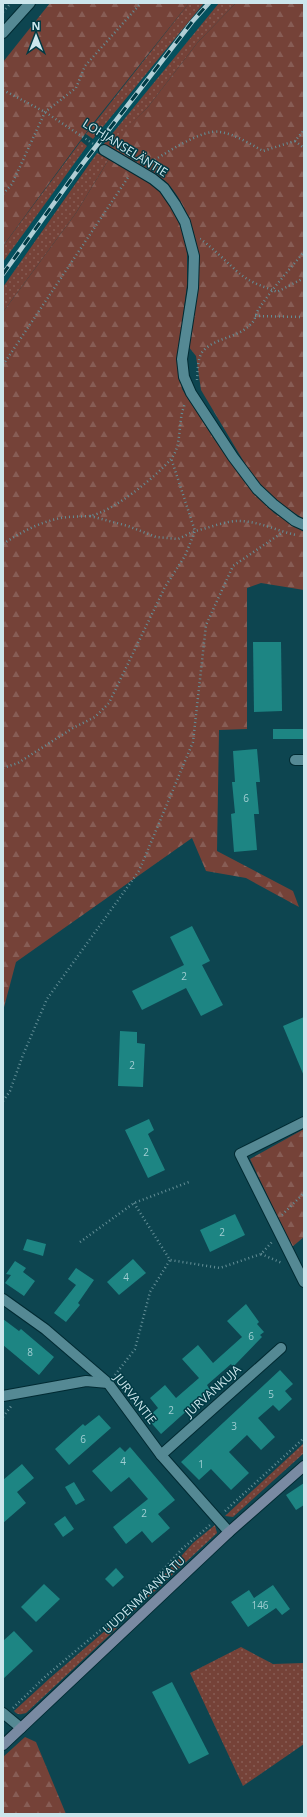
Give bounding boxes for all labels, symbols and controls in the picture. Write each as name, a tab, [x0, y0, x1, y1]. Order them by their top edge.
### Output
north arrow	[16, 16, 56, 56]
text: N	[32, 18, 40, 33]
street label: LOHJANSELÄNTIE	[80, 115, 171, 181]
house number: 6	[243, 791, 249, 805]
house number: 2	[181, 969, 187, 983]
house number: 2	[129, 1058, 135, 1072]
house number: 2	[143, 1145, 149, 1159]
house number: 2	[219, 1225, 225, 1239]
house number: 4	[123, 1270, 129, 1284]
house number: 6	[248, 1329, 254, 1343]
house number: 8	[27, 1345, 33, 1359]
street label: JURVANKUJA	[180, 1361, 245, 1421]
street label: JURVANTIE	[110, 1369, 160, 1427]
house number: 5	[268, 1387, 274, 1401]
house number: 2	[168, 1403, 174, 1417]
house number: 3	[231, 1419, 237, 1433]
house number: 6	[80, 1432, 86, 1446]
house number: 4	[120, 1454, 126, 1468]
house number: 1	[198, 1457, 204, 1471]
house number: 2	[141, 1506, 147, 1520]
street label: UUDENMAANKATU	[99, 1552, 189, 1637]
house number: 146	[251, 1598, 269, 1612]

